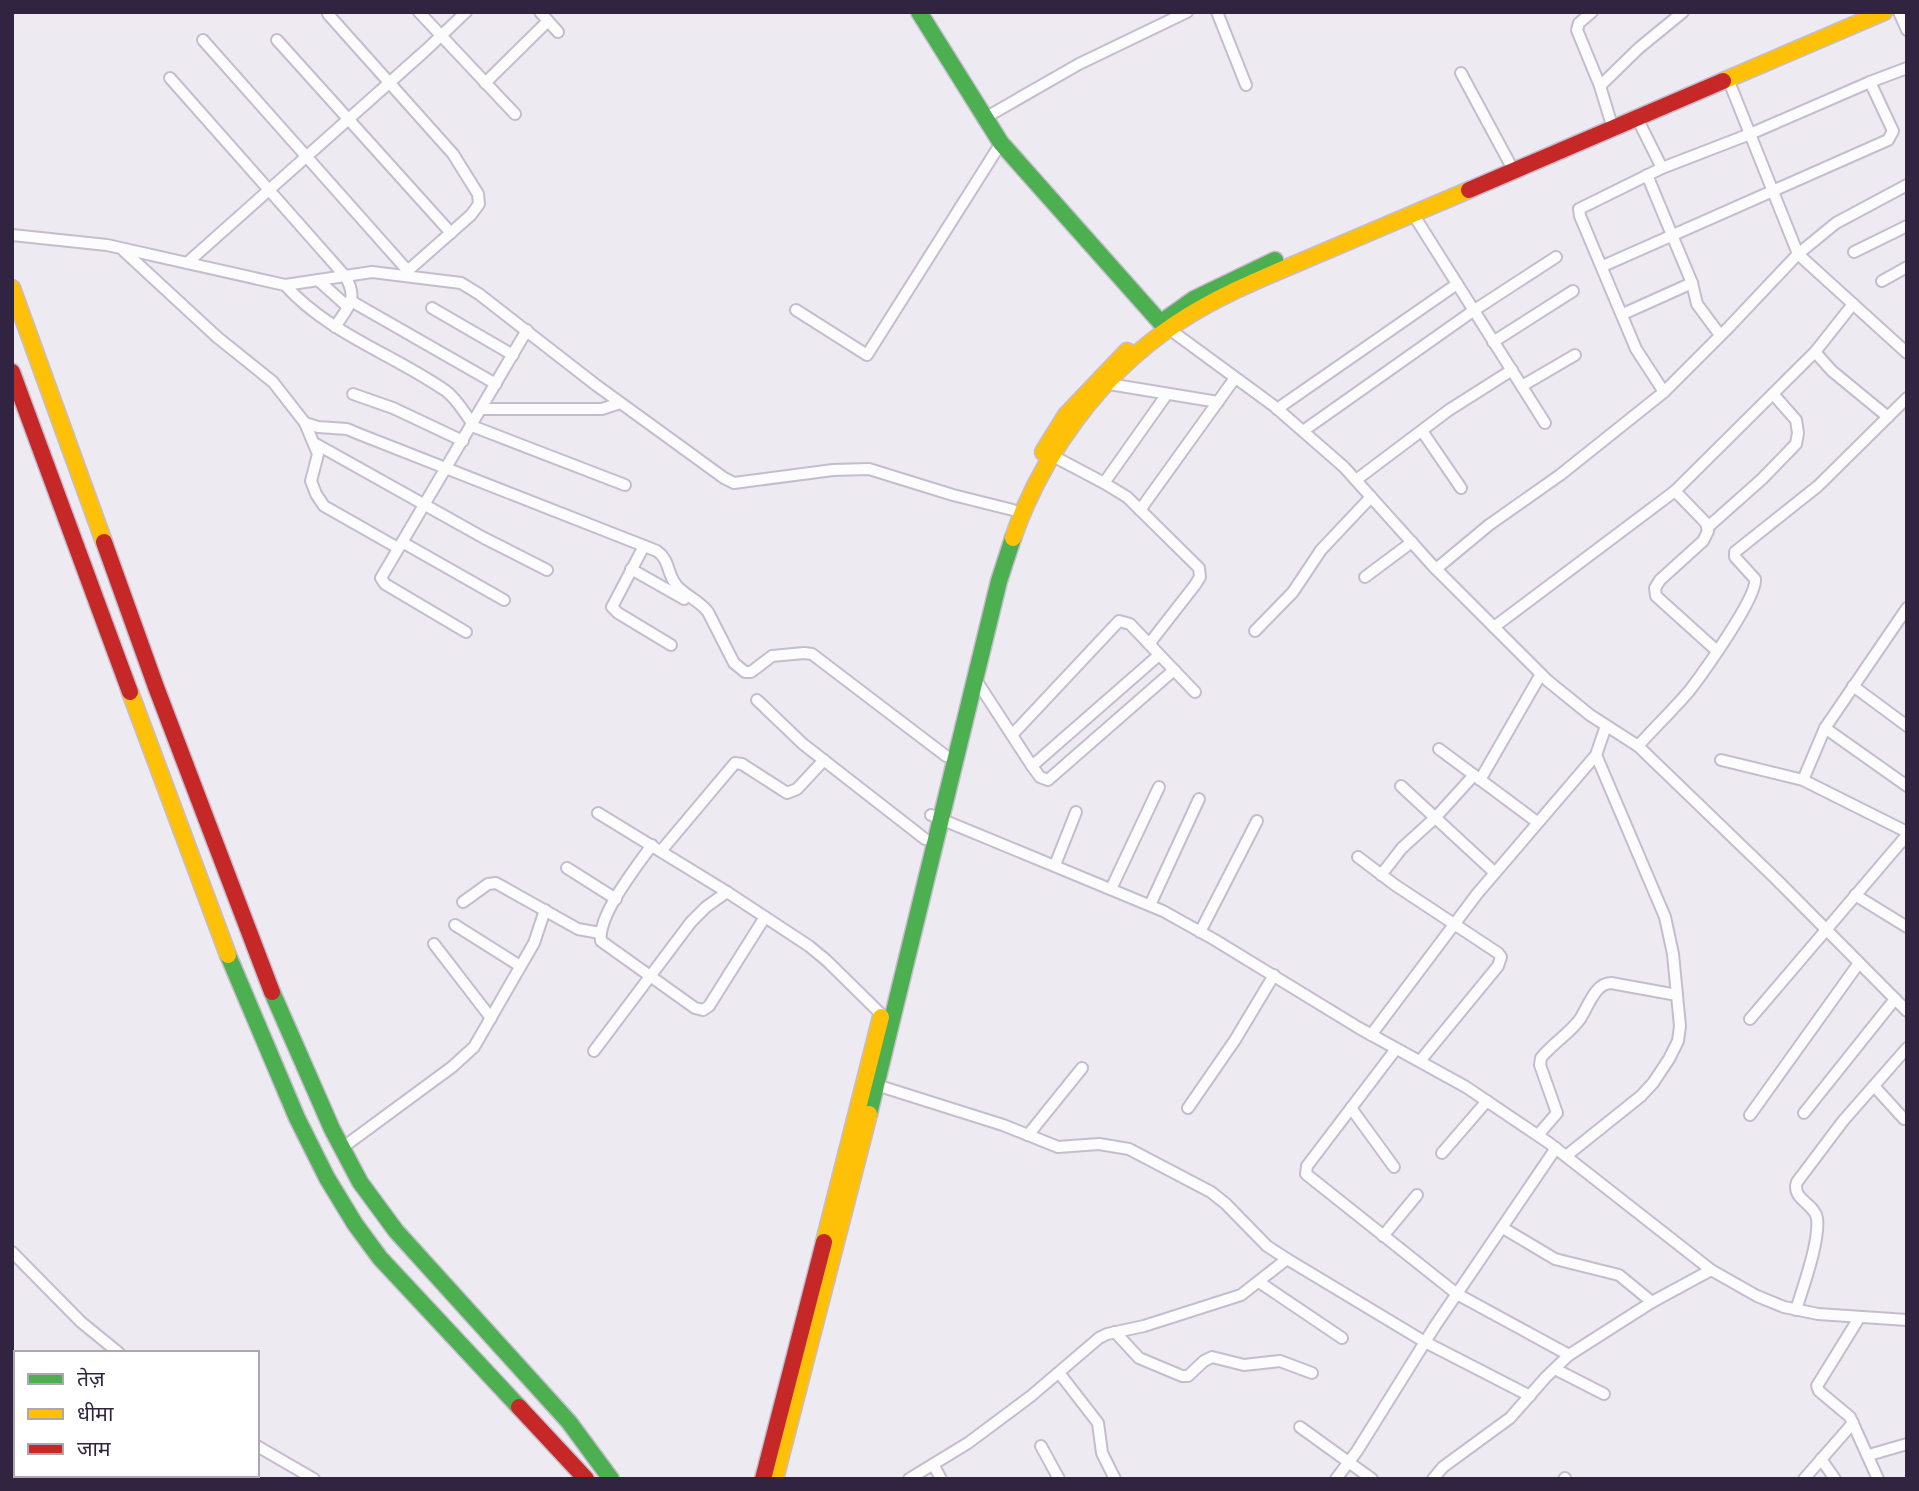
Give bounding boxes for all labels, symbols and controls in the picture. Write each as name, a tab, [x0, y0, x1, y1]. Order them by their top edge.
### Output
legend	[14, 1351, 259, 1477]
text: तेज़	[77, 1364, 105, 1392]
text: धीमा	[77, 1399, 114, 1427]
text: जाम	[77, 1434, 111, 1462]

